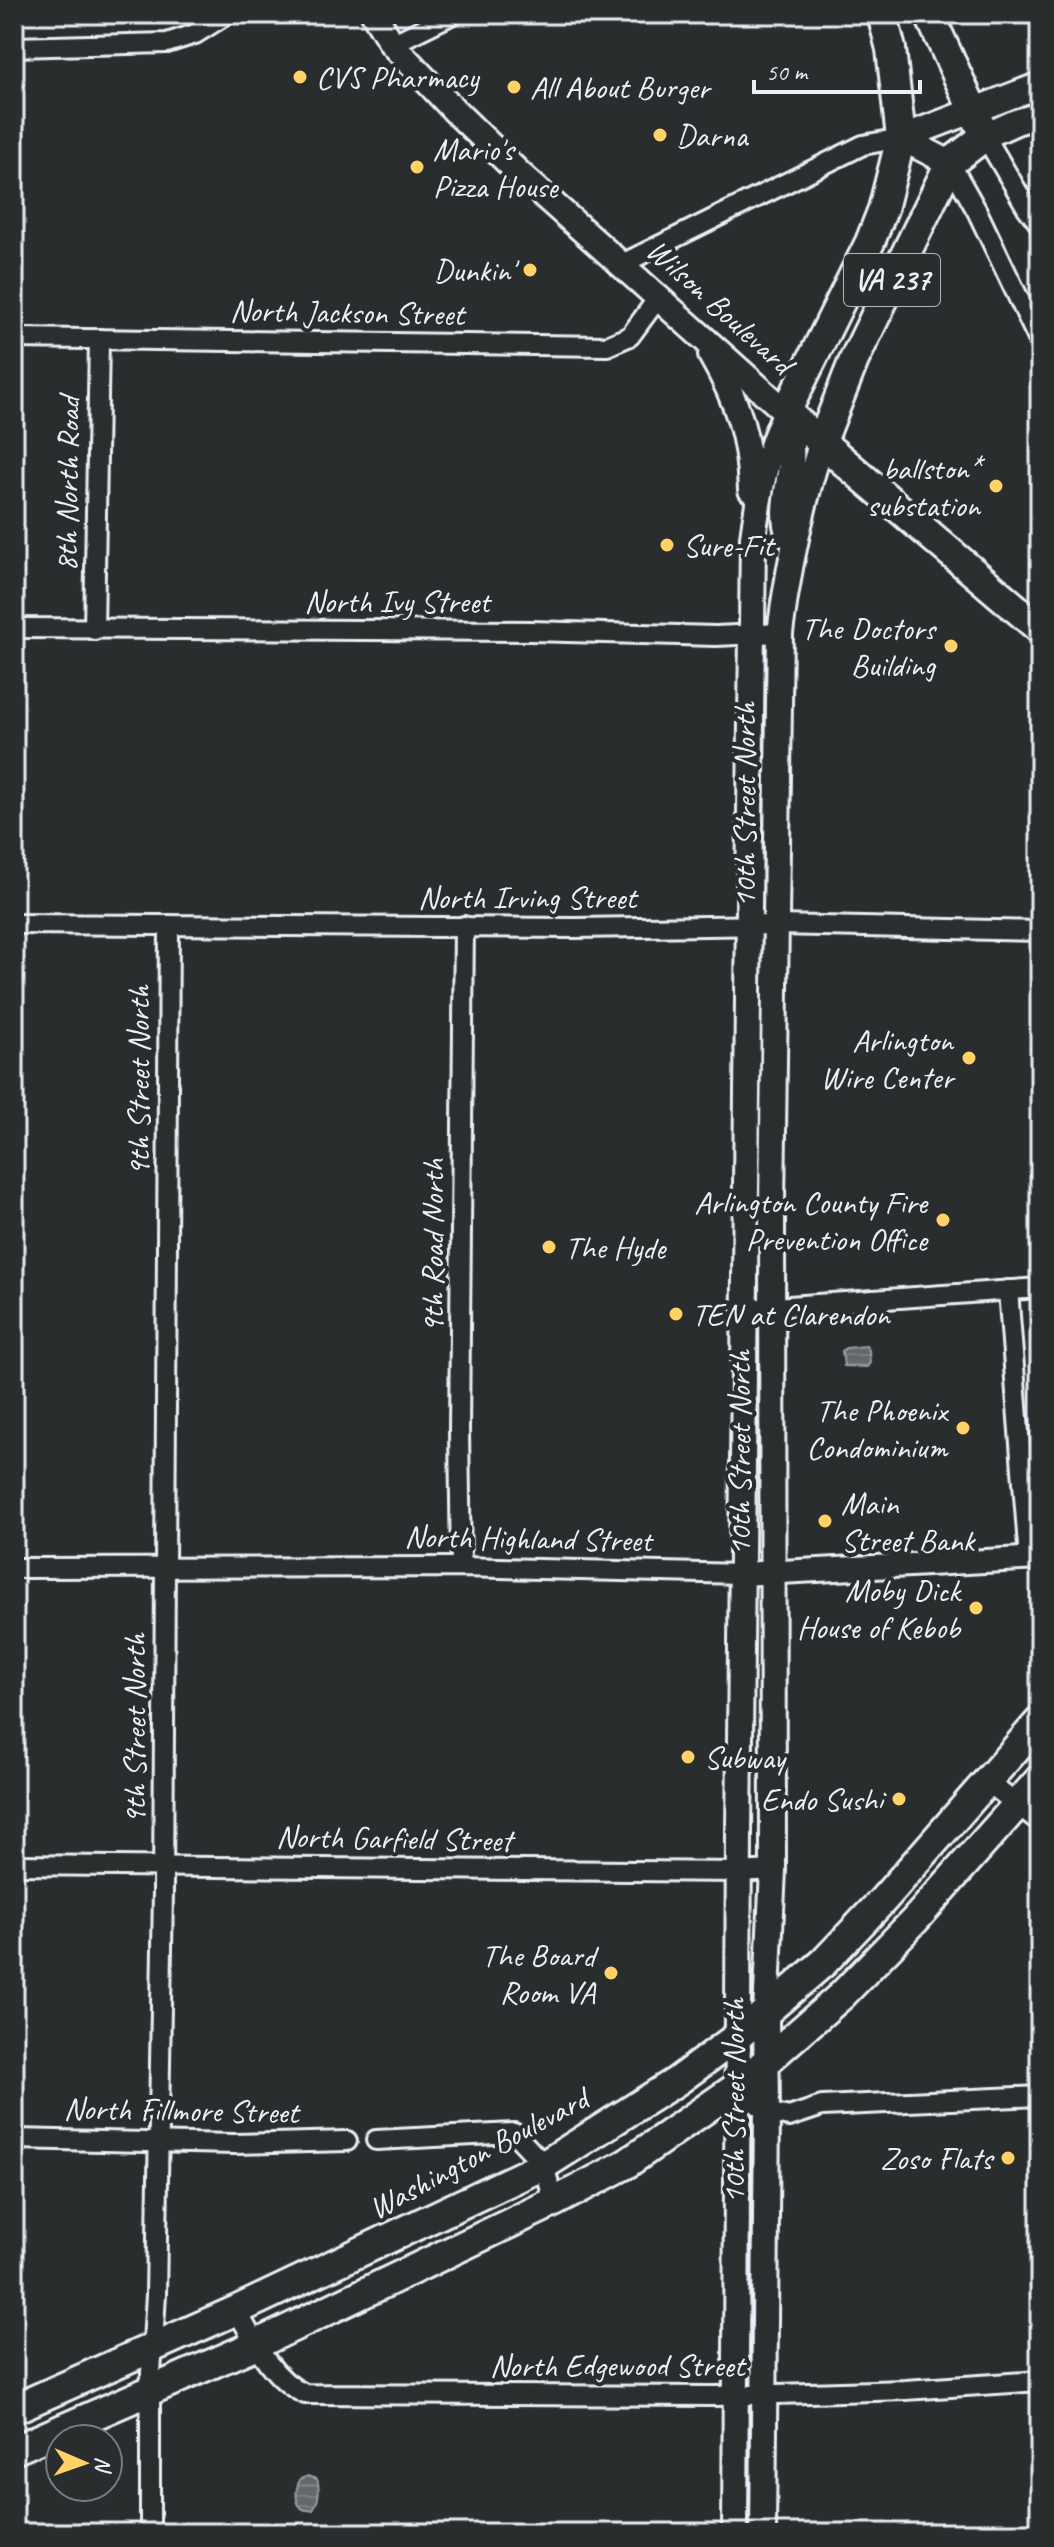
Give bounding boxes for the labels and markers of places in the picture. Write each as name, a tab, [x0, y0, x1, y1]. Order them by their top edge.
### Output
place label: CVS Pharmacy	[316, 57, 480, 98]
place label: All About Burger	[530, 67, 713, 108]
marker: CVS Pharmacy	[291, 68, 309, 86]
marker: All About Burger	[505, 78, 523, 96]
place label: Darna	[676, 115, 749, 156]
marker: Darna	[651, 126, 669, 144]
place label: Mario's Pizza House	[433, 129, 560, 207]
marker: Mario's Pizza House	[408, 158, 426, 176]
place label: Dunkin'	[433, 250, 520, 291]
marker: Dunkin'	[521, 261, 539, 279]
place label: ballston* substation	[867, 448, 985, 526]
marker: ballston* substation	[987, 477, 1005, 495]
place label: Sure-Fit	[683, 525, 777, 566]
marker: Sure-Fit	[658, 536, 676, 554]
place label: The Doctors Building	[801, 608, 937, 686]
marker: The Doctors Building	[942, 637, 960, 655]
place label: Arlington Wire Center	[821, 1020, 956, 1098]
marker: Arlington Wire Center	[960, 1049, 978, 1067]
place label: Arlington County Fire Prevention Office	[694, 1182, 930, 1260]
marker: Arlington County Fire Prevention Office	[934, 1211, 952, 1229]
place label: The Hyde	[565, 1227, 668, 1268]
marker: The Hyde	[540, 1238, 558, 1256]
place label: TEN at Clarendon	[692, 1294, 891, 1335]
marker: TEN at Clarendon	[667, 1305, 685, 1323]
place label: The Phoenix Condominium	[807, 1390, 950, 1468]
marker: The Phoenix Condominium	[954, 1419, 972, 1437]
place label: Main Street Bank	[841, 1483, 977, 1561]
marker: Main Street Bank	[816, 1512, 834, 1530]
place label: Moby Dick House of Kebob	[797, 1570, 962, 1648]
marker: Moby Dick House of Kebob	[967, 1599, 985, 1617]
place label: Subway	[704, 1737, 788, 1778]
marker: Subway	[679, 1748, 697, 1766]
place label: Endo Sushi	[761, 1779, 887, 1820]
marker: Endo Sushi	[890, 1790, 908, 1808]
place label: The Board Room VA	[482, 1935, 599, 2013]
marker: The Board Room VA	[602, 1964, 620, 1982]
place label: Zoso Flats	[880, 2138, 995, 2179]
marker: Zoso Flats	[999, 2149, 1017, 2167]

